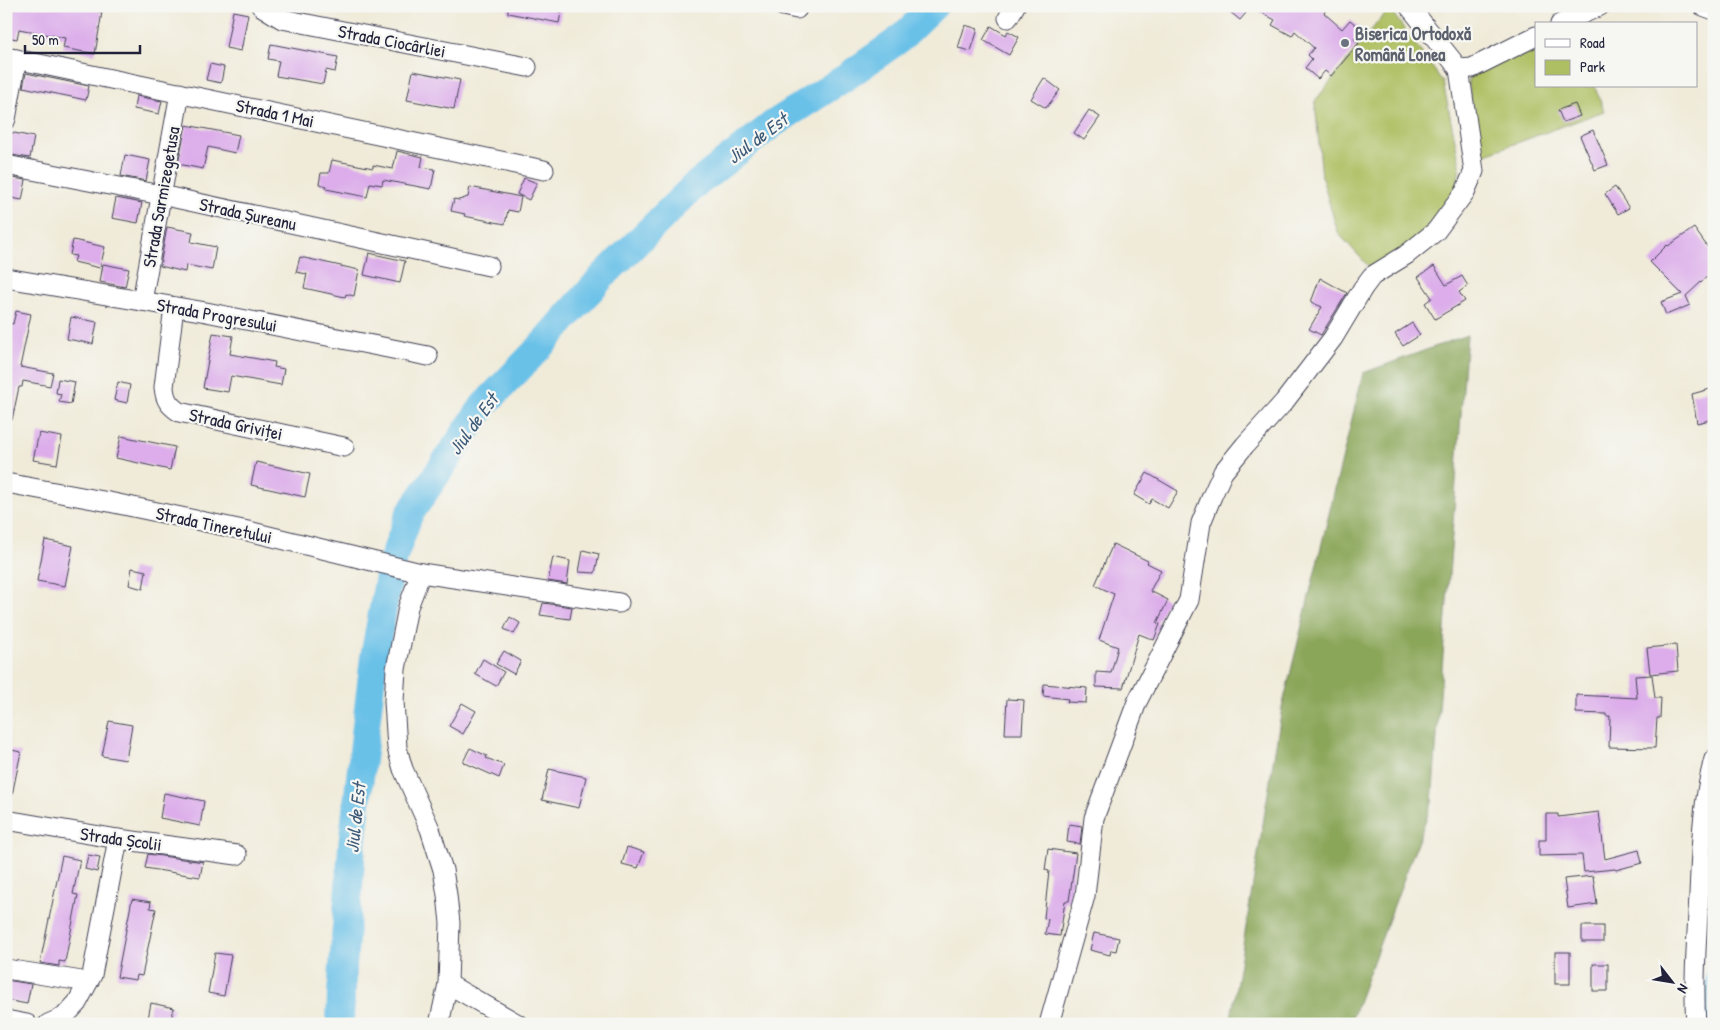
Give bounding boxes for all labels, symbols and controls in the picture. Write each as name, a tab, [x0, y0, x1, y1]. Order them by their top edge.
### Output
street label: Strada Ciocârliei	[336, 18, 448, 64]
place label: Biserica Ortodoxă Română Lonea	[1355, 21, 1472, 67]
scale bar	[25, 22, 140, 54]
legend	[1535, 22, 1698, 88]
text: 50 m	[32, 29, 59, 50]
text: Road	[1580, 32, 1605, 53]
marker: Biserica Ortodoxă Română Lonea	[1339, 37, 1351, 49]
text: Park	[1580, 56, 1605, 77]
street label: Strada 1 Mai	[234, 93, 316, 133]
water label: Jiul de Est	[721, 105, 795, 169]
street label: Strada Sarmizegetusa	[136, 125, 186, 269]
street label: Strada Șureanu	[197, 192, 299, 236]
street label: Strada Progresului	[155, 292, 279, 338]
water label: Jiul de Est	[442, 386, 506, 460]
street label: Strada Griviței	[187, 402, 285, 446]
street label: Strada Tineretului	[154, 501, 274, 549]
water label: Jiul de Est	[338, 779, 372, 854]
street label: Strada Școlii	[79, 821, 163, 857]
north arrow	[1648, 958, 1698, 1008]
text: N	[1673, 981, 1694, 998]

